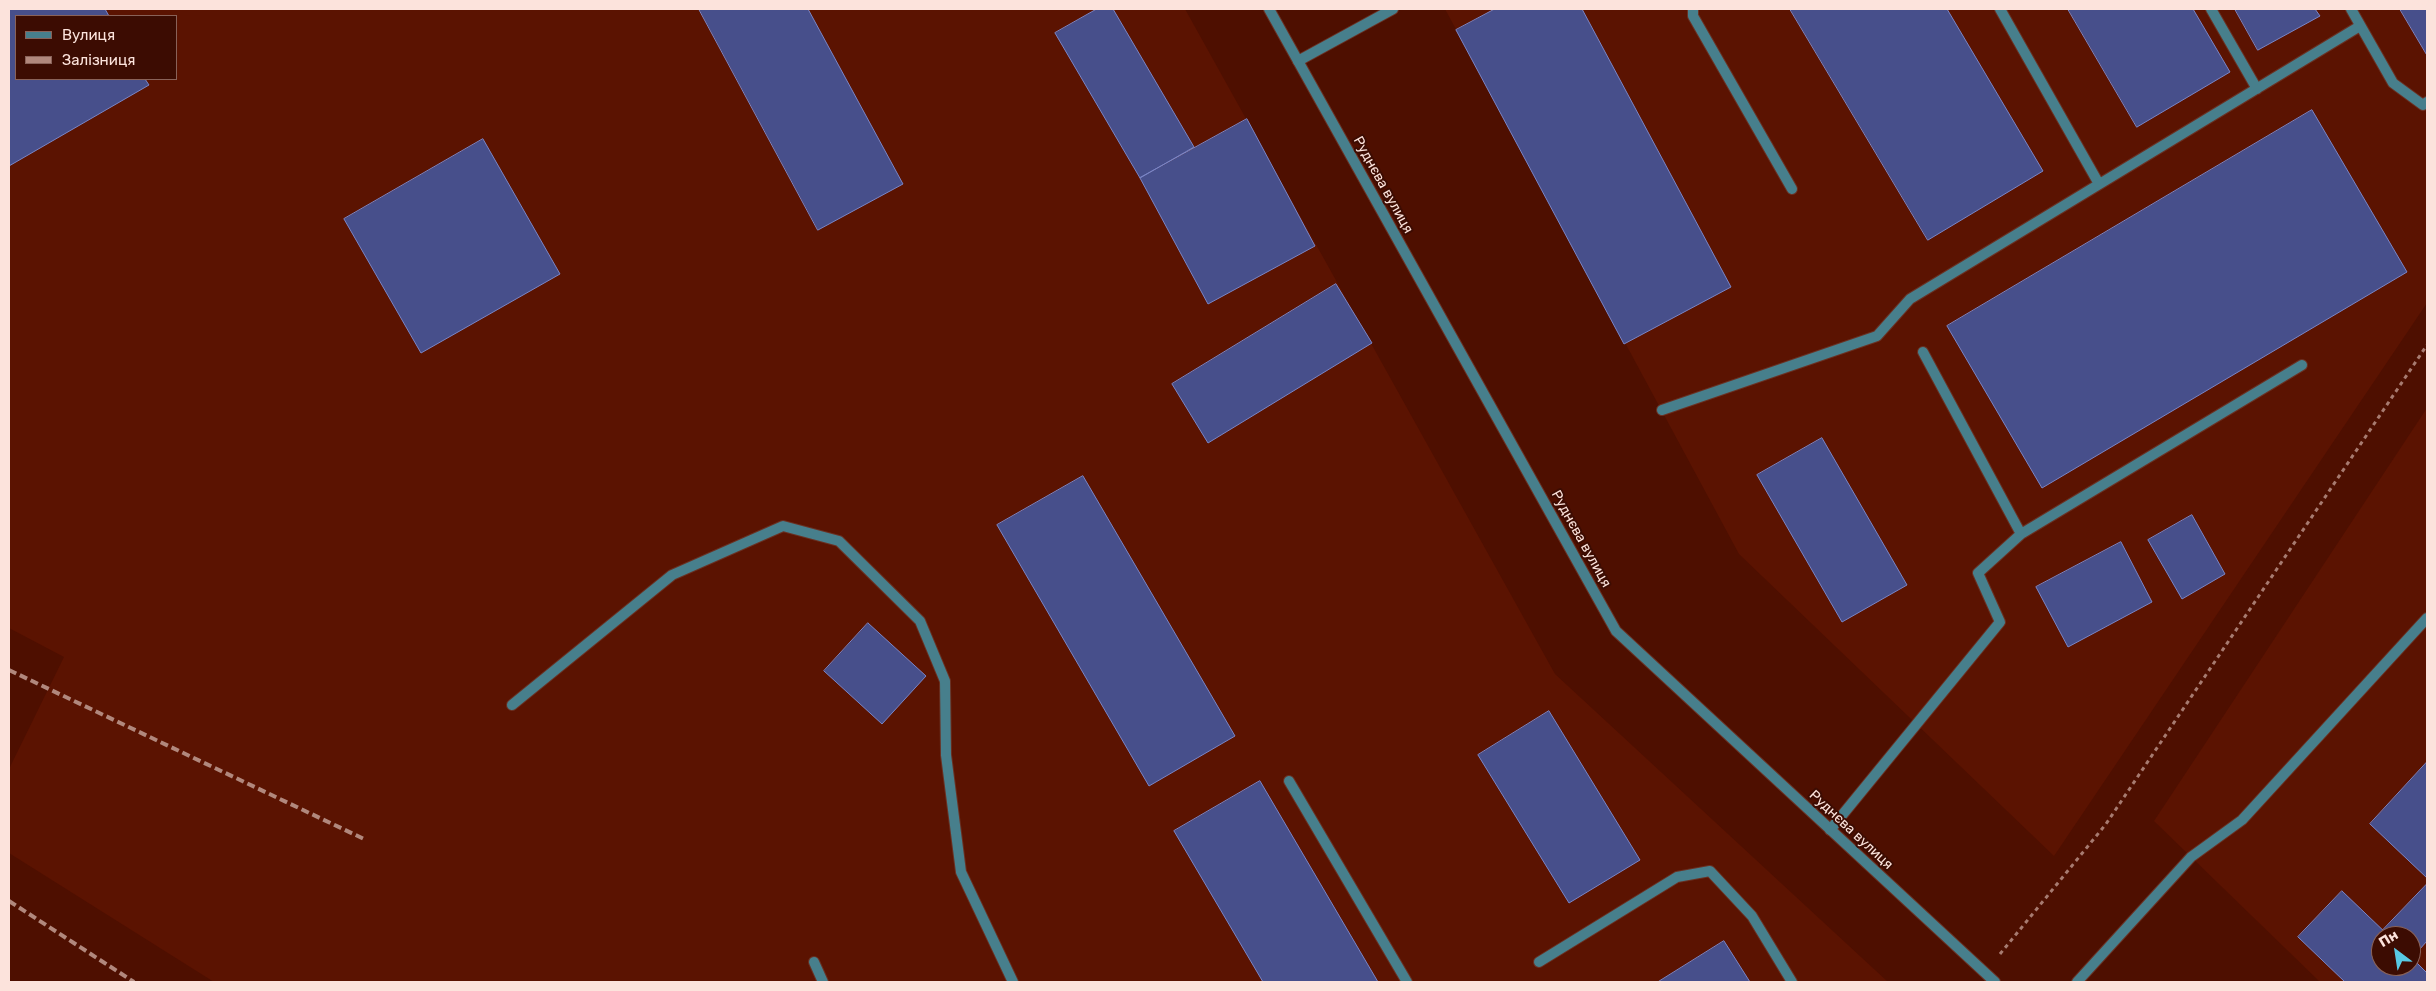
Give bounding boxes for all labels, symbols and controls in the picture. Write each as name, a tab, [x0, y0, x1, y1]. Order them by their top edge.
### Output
legend	[15, 15, 178, 80]
text: Вулиця	[62, 26, 115, 44]
text: Залізниця	[62, 51, 135, 69]
street label: Руднєва вулиця	[1349, 134, 1417, 236]
street label: Руднєва вулиця	[1547, 488, 1615, 590]
street label: Руднєва вулиця	[1806, 787, 1896, 873]
north arrow	[2371, 926, 2421, 976]
text: Пн	[2376, 926, 2401, 951]

